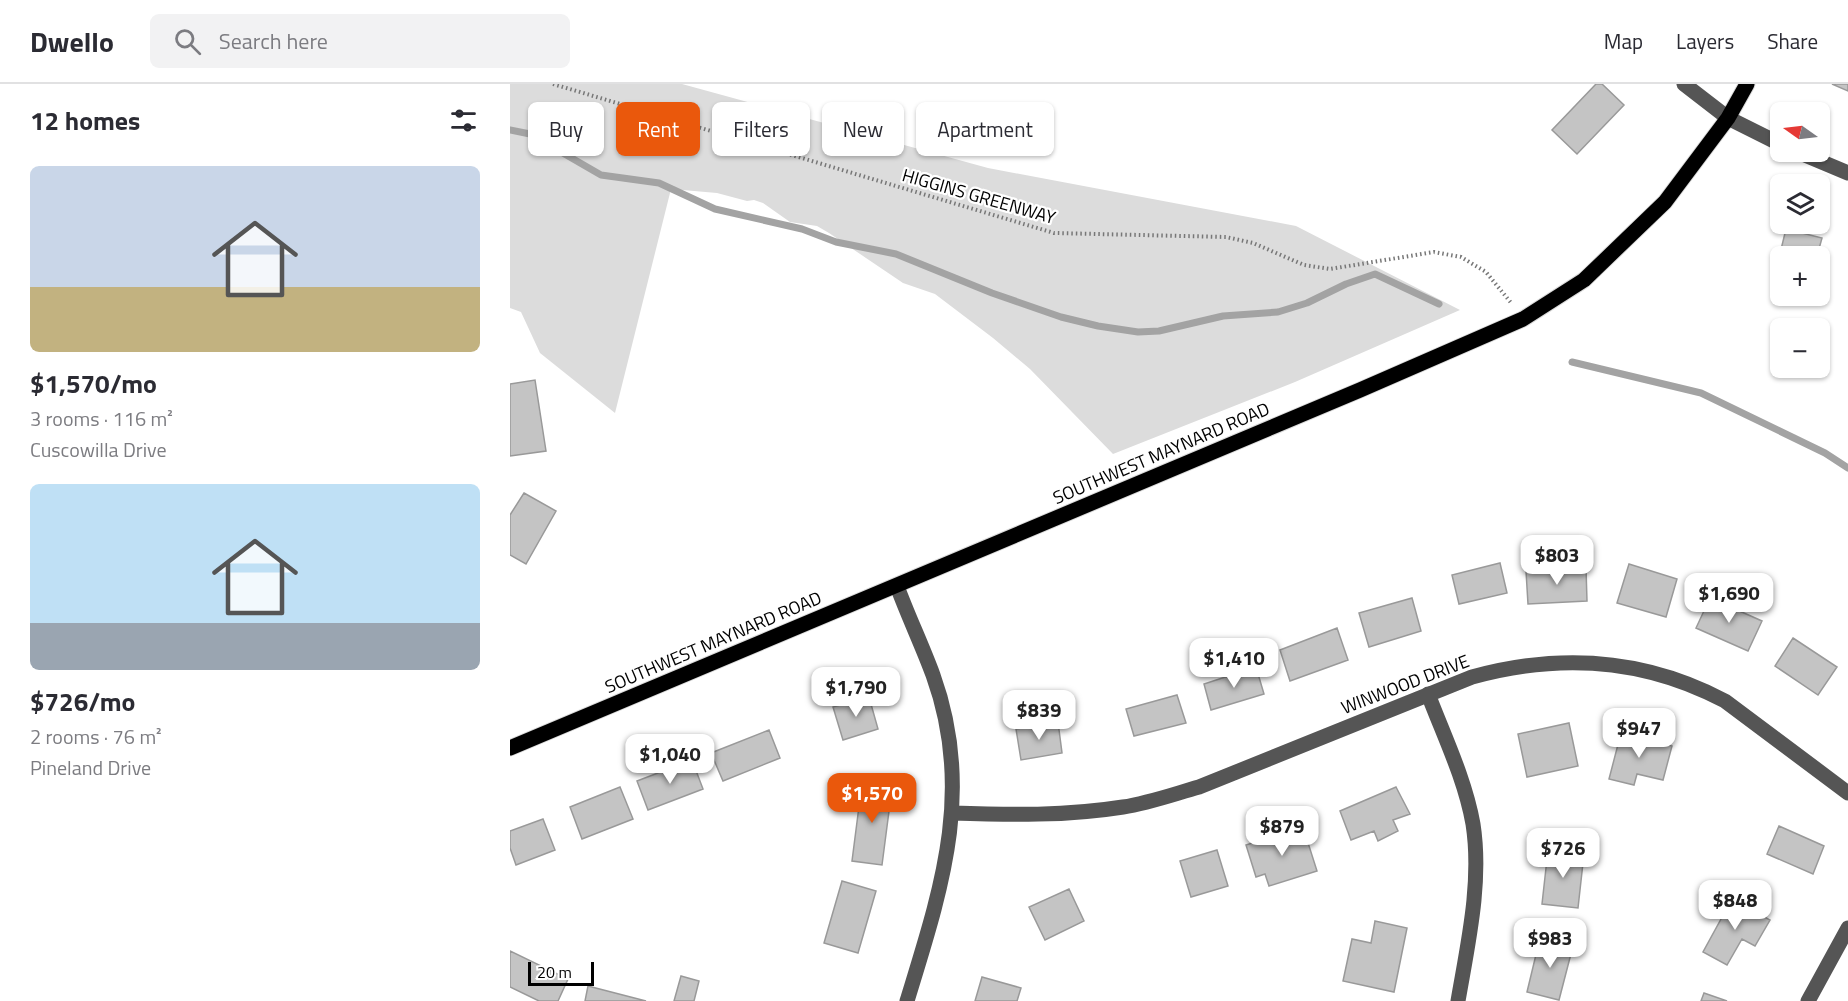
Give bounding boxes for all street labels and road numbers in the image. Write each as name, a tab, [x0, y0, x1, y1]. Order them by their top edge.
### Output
street label: HIGGINS GREENWAY	[899, 161, 1059, 231]
street label: SOUTHWEST MAYNARD ROAD	[1048, 395, 1274, 511]
street label: SOUTHWEST MAYNARD ROAD	[600, 584, 826, 700]
street label: WINWOOD DRIVE	[1337, 647, 1473, 721]

